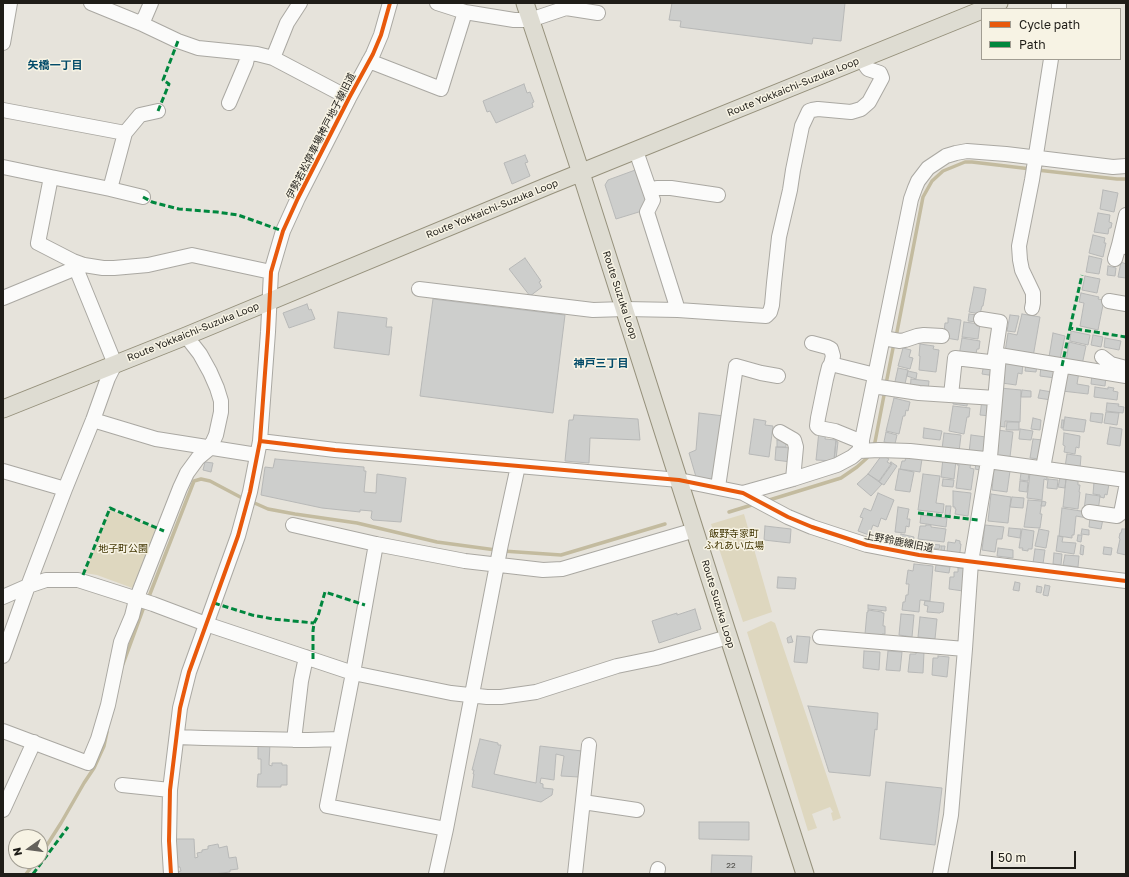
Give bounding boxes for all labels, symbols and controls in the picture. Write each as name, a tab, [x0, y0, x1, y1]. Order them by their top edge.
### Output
legend	[981, 8, 1121, 60]
text: Cycle path	[1019, 17, 1080, 32]
text: Path	[1019, 37, 1046, 52]
street label: Route Yokkaichi-Suzuka Loop	[725, 55, 861, 119]
district label: 矢橋一丁目	[28, 59, 82, 73]
street label: 伊勢若松停車場神戸地子線旧道	[284, 71, 358, 201]
street label: Route Yokkaichi-Suzuka Loop	[424, 177, 560, 241]
street label: Route Suzuka Loop	[600, 249, 640, 341]
street label: Route Yokkaichi-Suzuka Loop	[125, 300, 261, 364]
district label: 神戸三丁目	[574, 357, 628, 371]
park label: 飯野寺家町 ふれあい広場	[704, 528, 764, 552]
street label: 上野鈴鹿線旧道	[863, 529, 935, 555]
park label: 地子町公園	[98, 543, 148, 555]
street label: Route Suzuka Loop	[699, 558, 737, 650]
north arrow	[8, 829, 48, 869]
scale bar	[993, 843, 1078, 869]
text: N	[10, 846, 24, 857]
text: 50 m	[998, 850, 1026, 865]
house number: 22	[726, 860, 736, 870]

